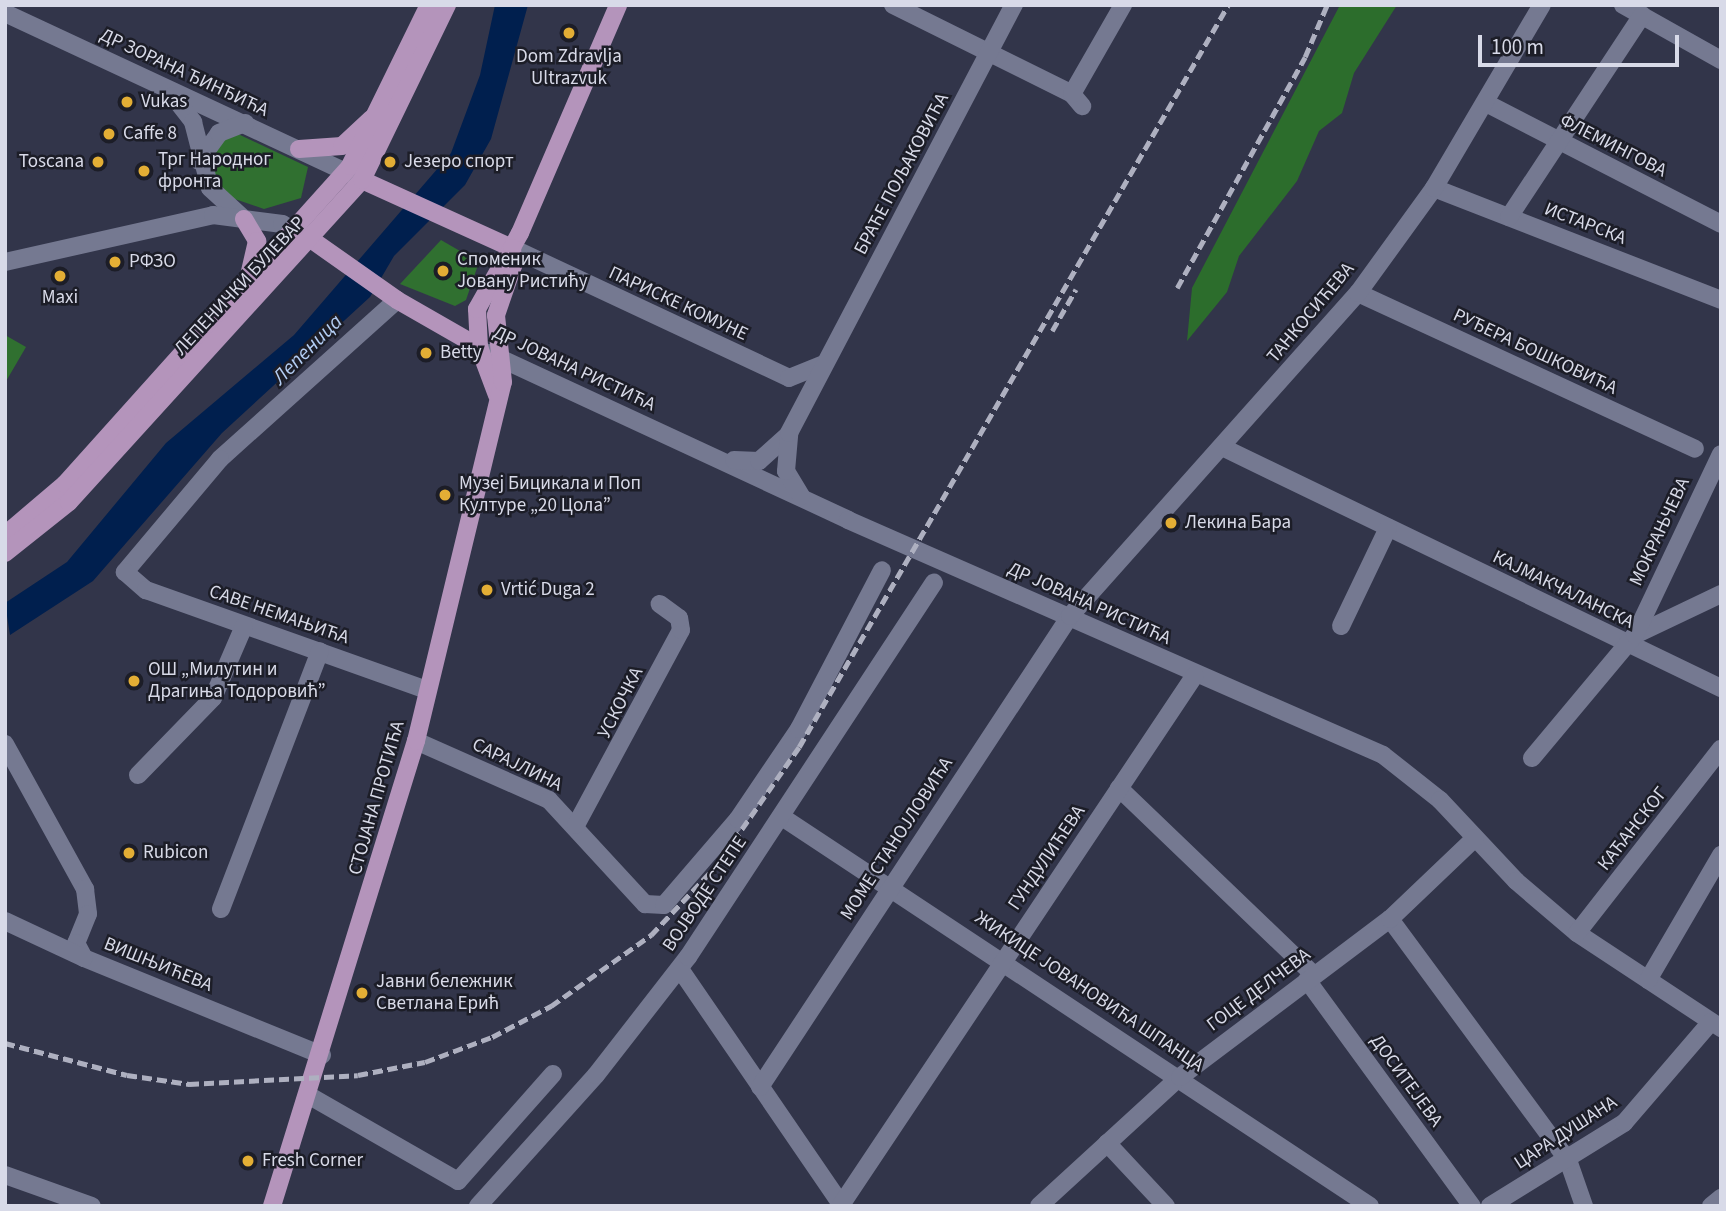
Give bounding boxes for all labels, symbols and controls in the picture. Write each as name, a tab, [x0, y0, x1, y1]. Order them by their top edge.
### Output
scale bar	[1481, 21, 1682, 65]
marker: Dom Zdravlja Ultrazvuk	[559, 23, 579, 43]
street label: ДР ЗОРАНА ЂИНЂИЋА	[96, 24, 272, 122]
text: 100 m	[1491, 32, 1544, 62]
place label: Dom Zdravlja Ultrazvuk	[516, 46, 622, 90]
street label: БРАЋЕ ПОЉАКОВИЋА	[850, 89, 954, 259]
place label: Vukas	[141, 91, 187, 113]
marker: Vukas	[119, 94, 135, 110]
street label: ФЛЕМИНГОВА	[1556, 109, 1670, 183]
place label: Caffe 8	[123, 123, 177, 145]
marker: Caffe 8	[101, 126, 117, 142]
place label: Трг Народног фронта	[158, 149, 271, 193]
place label: Toscana	[19, 151, 84, 173]
place label: Језеро спорт	[404, 151, 514, 173]
marker: Toscana	[90, 154, 106, 170]
marker: Језеро спорт	[382, 154, 398, 170]
marker: Трг Народног фронта	[136, 163, 152, 179]
street label: ИСТАРСКА	[1541, 198, 1629, 250]
street label: ЛЕПЕНИЧКИ БУЛЕВАР	[170, 212, 310, 360]
place label: Споменик Јовану Ристићу	[457, 249, 588, 293]
place label: РФЗО	[129, 251, 176, 273]
marker: РФЗО	[107, 254, 123, 270]
street label: ТАНКОСИЋЕВА	[1263, 258, 1359, 368]
street label: ПАРИСКЕ КОМУНЕ	[605, 262, 751, 346]
marker: Споменик Јовану Ристићу	[435, 263, 451, 279]
marker: Maxi	[52, 268, 68, 284]
place label: Maxi	[42, 287, 78, 309]
street label: РУЂЕРА БОШКОВИЋА	[1449, 304, 1621, 400]
water label: Лепеница	[267, 309, 347, 389]
street label: ДР ЈОВАНА РИСТИЋА	[489, 321, 659, 417]
place label: Betty	[440, 342, 482, 364]
marker: Betty	[418, 345, 434, 361]
place label: Музеј Бицикала и Поп Културе „20 Цола”	[459, 473, 641, 517]
street label: МОКРАЊЧЕВА	[1625, 474, 1695, 590]
marker: Музеј Бицикала и Поп Културе „20 Цола”	[437, 487, 453, 503]
place label: Лекина Бара	[1185, 512, 1291, 534]
marker: Лекина Бара	[1163, 515, 1179, 531]
street label: КАЈМАКЧАЛАНСКА	[1489, 546, 1637, 634]
street label: ДР ЈОВАНА РИСТИЋА	[1004, 558, 1174, 650]
place label: Vrtić Duga 2	[501, 579, 595, 601]
street label: САВЕ НЕМАЊИЋА	[206, 580, 352, 650]
marker: Vrtić Duga 2	[479, 582, 495, 598]
place label: ОШ „Милутин и Драгиња Тодоровић”	[148, 659, 325, 703]
street label: УСКОЧКА	[593, 664, 649, 742]
marker: ОШ „Милутин и Драгиња Тодоровић”	[126, 673, 142, 689]
street label: СТОЈАНА ПРОТИЋА	[344, 718, 410, 878]
street label: САРАЈЛИНА	[468, 733, 566, 797]
street label: МОМЕ СТАНОЈЛОВИЋА	[836, 753, 958, 925]
street label: КАЋАНСКОГ	[1593, 783, 1673, 875]
street label: ГУНДУЛИЋЕВА	[1004, 801, 1090, 915]
street label: ВОЈВОДЕ СТЕПЕ	[658, 832, 752, 956]
place label: Rubicon	[143, 842, 208, 864]
marker: Rubicon	[121, 845, 137, 861]
street label: ЖИКИЦЕ ЈОВАНОВИЋА ШПАНЦА	[970, 907, 1208, 1077]
street label: ВИШЊИЋЕВА	[100, 933, 216, 997]
street label: ГОЦЕ ДЕЛЧЕВА	[1203, 944, 1315, 1036]
place label: Јавни бележник Светлана Ерић	[376, 971, 513, 1015]
marker: Јавни бележник Светлана Ерић	[354, 985, 370, 1001]
street label: ДОСИТЕЈЕВА	[1365, 1030, 1447, 1132]
street label: ЦАРА ДУШАНА	[1510, 1091, 1622, 1175]
place label: Fresh Corner	[262, 1150, 363, 1172]
marker: Fresh Corner	[240, 1153, 256, 1169]

